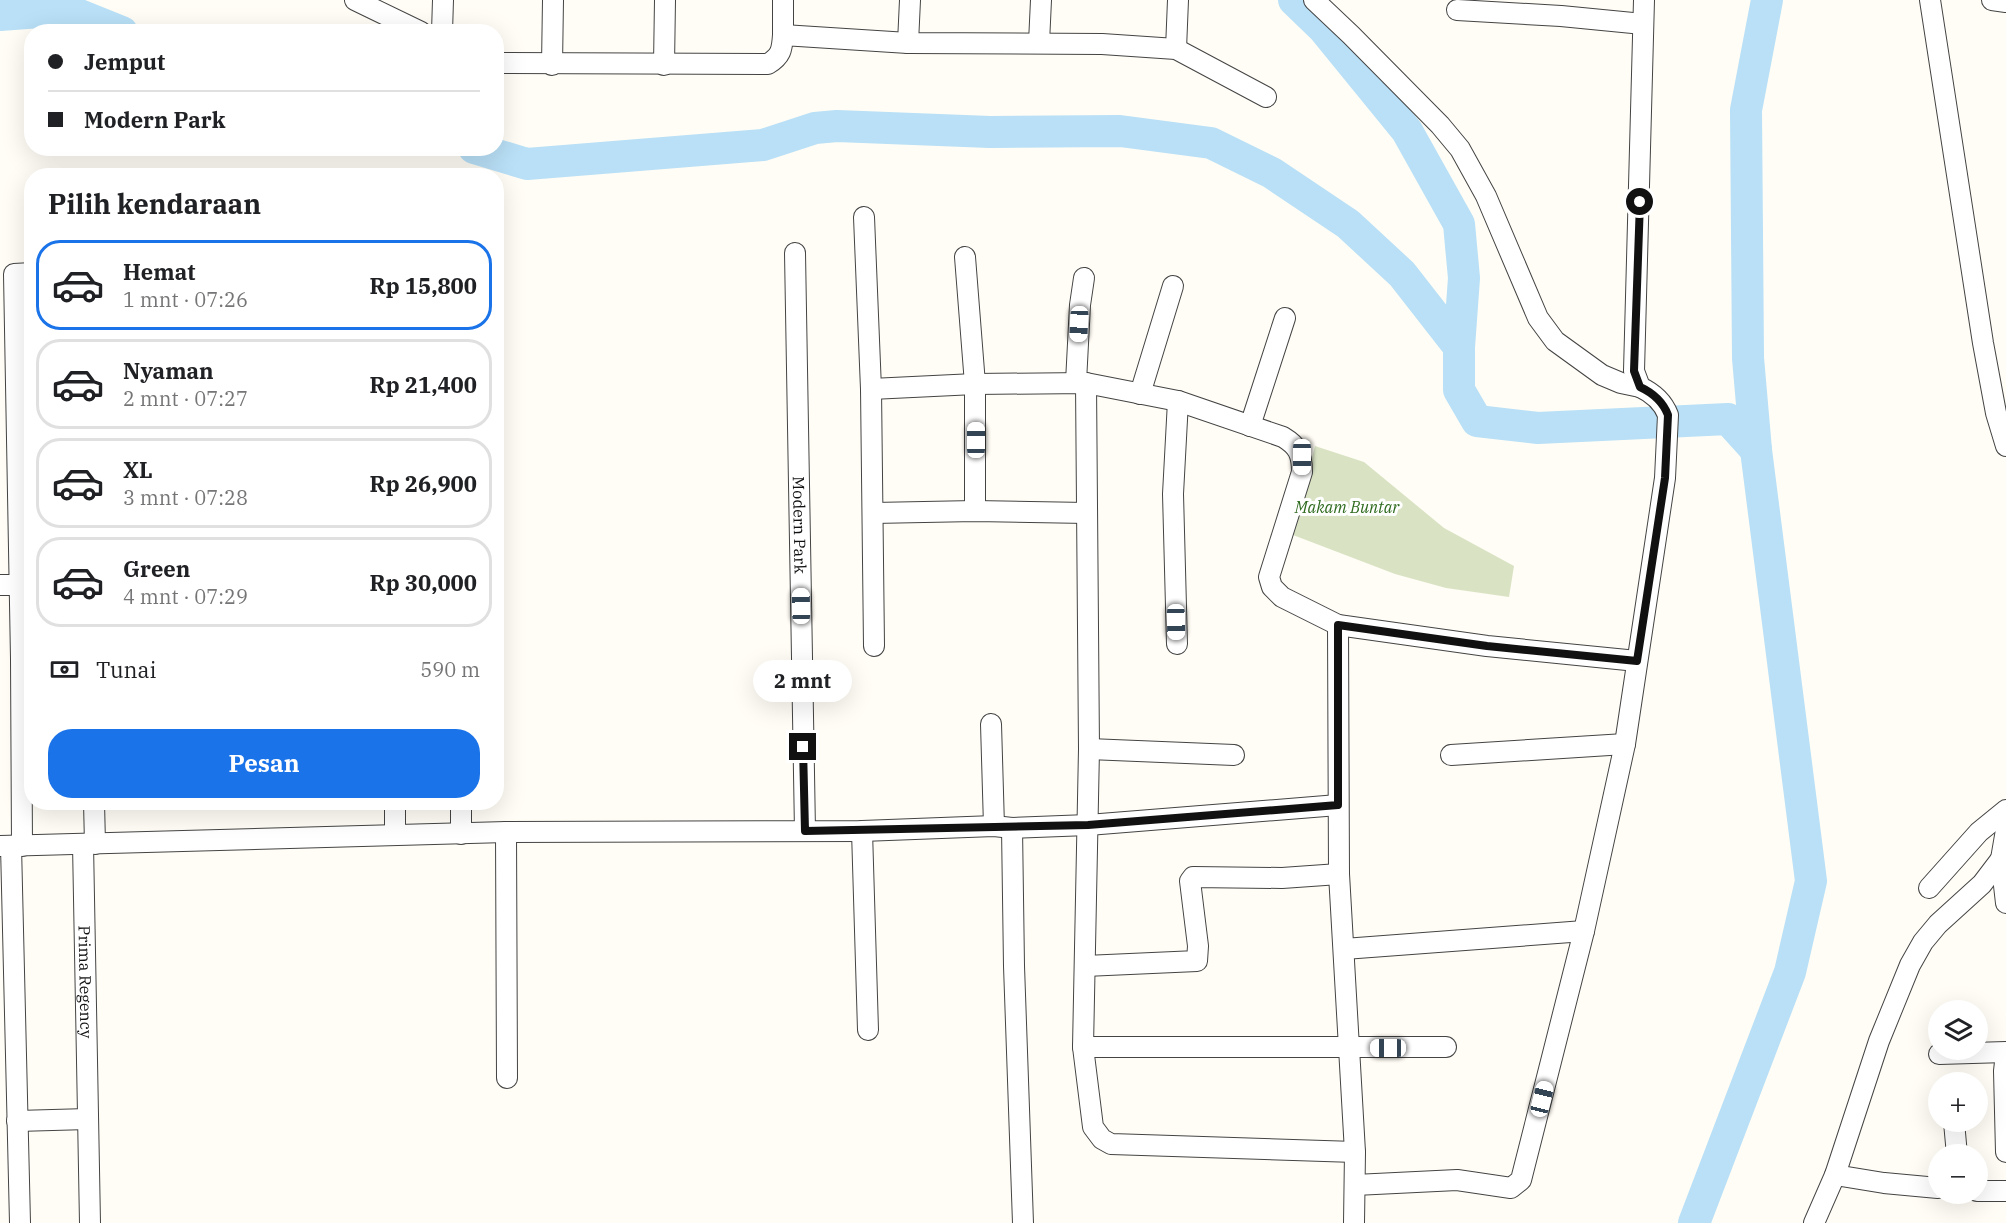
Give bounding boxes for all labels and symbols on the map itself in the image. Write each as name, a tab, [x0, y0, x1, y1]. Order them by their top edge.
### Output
route start	[1626, 188, 1653, 215]
car	[1069, 306, 1089, 342]
car	[967, 422, 985, 458]
car	[1293, 439, 1311, 475]
street label: Modern Park	[789, 476, 811, 574]
park label: Makam Buntar	[1294, 497, 1400, 517]
car	[792, 588, 810, 624]
car	[1167, 604, 1185, 640]
callout: 2 mnt	[754, 660, 852, 702]
route end	[789, 733, 816, 760]
street label: Prima Regency	[75, 925, 97, 1039]
car	[1370, 1039, 1406, 1057]
car	[1529, 1079, 1555, 1119]

